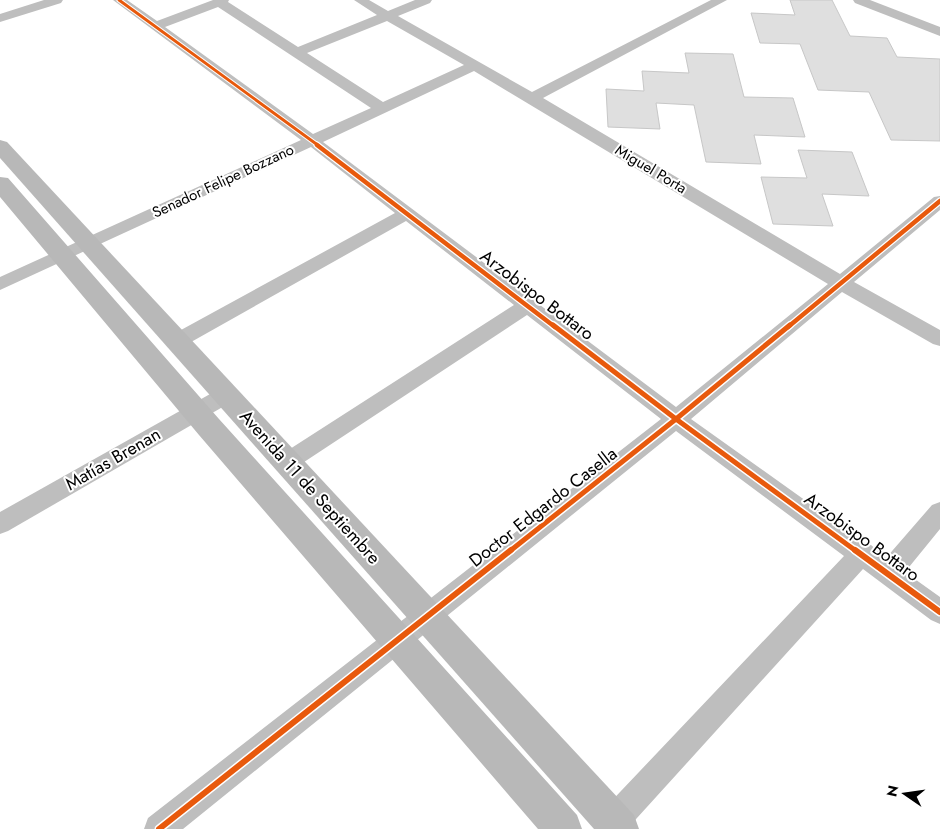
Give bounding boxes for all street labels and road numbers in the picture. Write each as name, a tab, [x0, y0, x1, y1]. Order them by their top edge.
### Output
street label: Senador Felipe Bozzano	[148, 138, 298, 224]
street label: Miguel Porta	[611, 139, 691, 199]
street label: Arzobispo Bottaro	[474, 243, 600, 347]
street label: Avenida 11 de Septiembre	[233, 404, 387, 570]
street label: Matías Brenan	[60, 421, 166, 497]
street label: Doctor Edgardo Casella	[463, 441, 623, 573]
street label: Arzobispo Bottaro	[799, 486, 925, 588]

